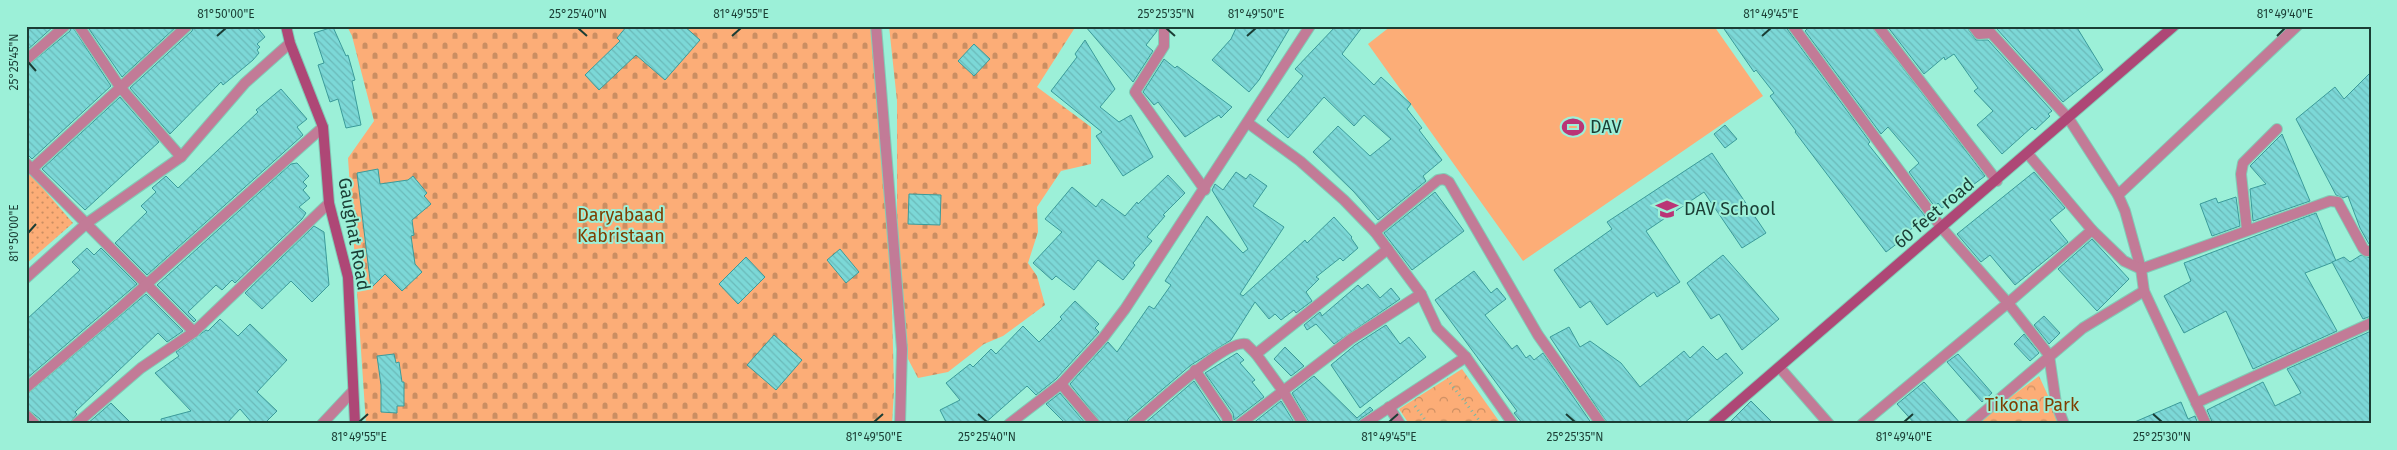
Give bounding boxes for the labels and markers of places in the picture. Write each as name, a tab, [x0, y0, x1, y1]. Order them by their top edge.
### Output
sports icon: DAV	[1560, 114, 1586, 140]
place label: DAV	[1590, 116, 1621, 138]
school or university icon: DAV School	[1654, 196, 1680, 222]
place label: DAV School	[1684, 198, 1776, 220]

